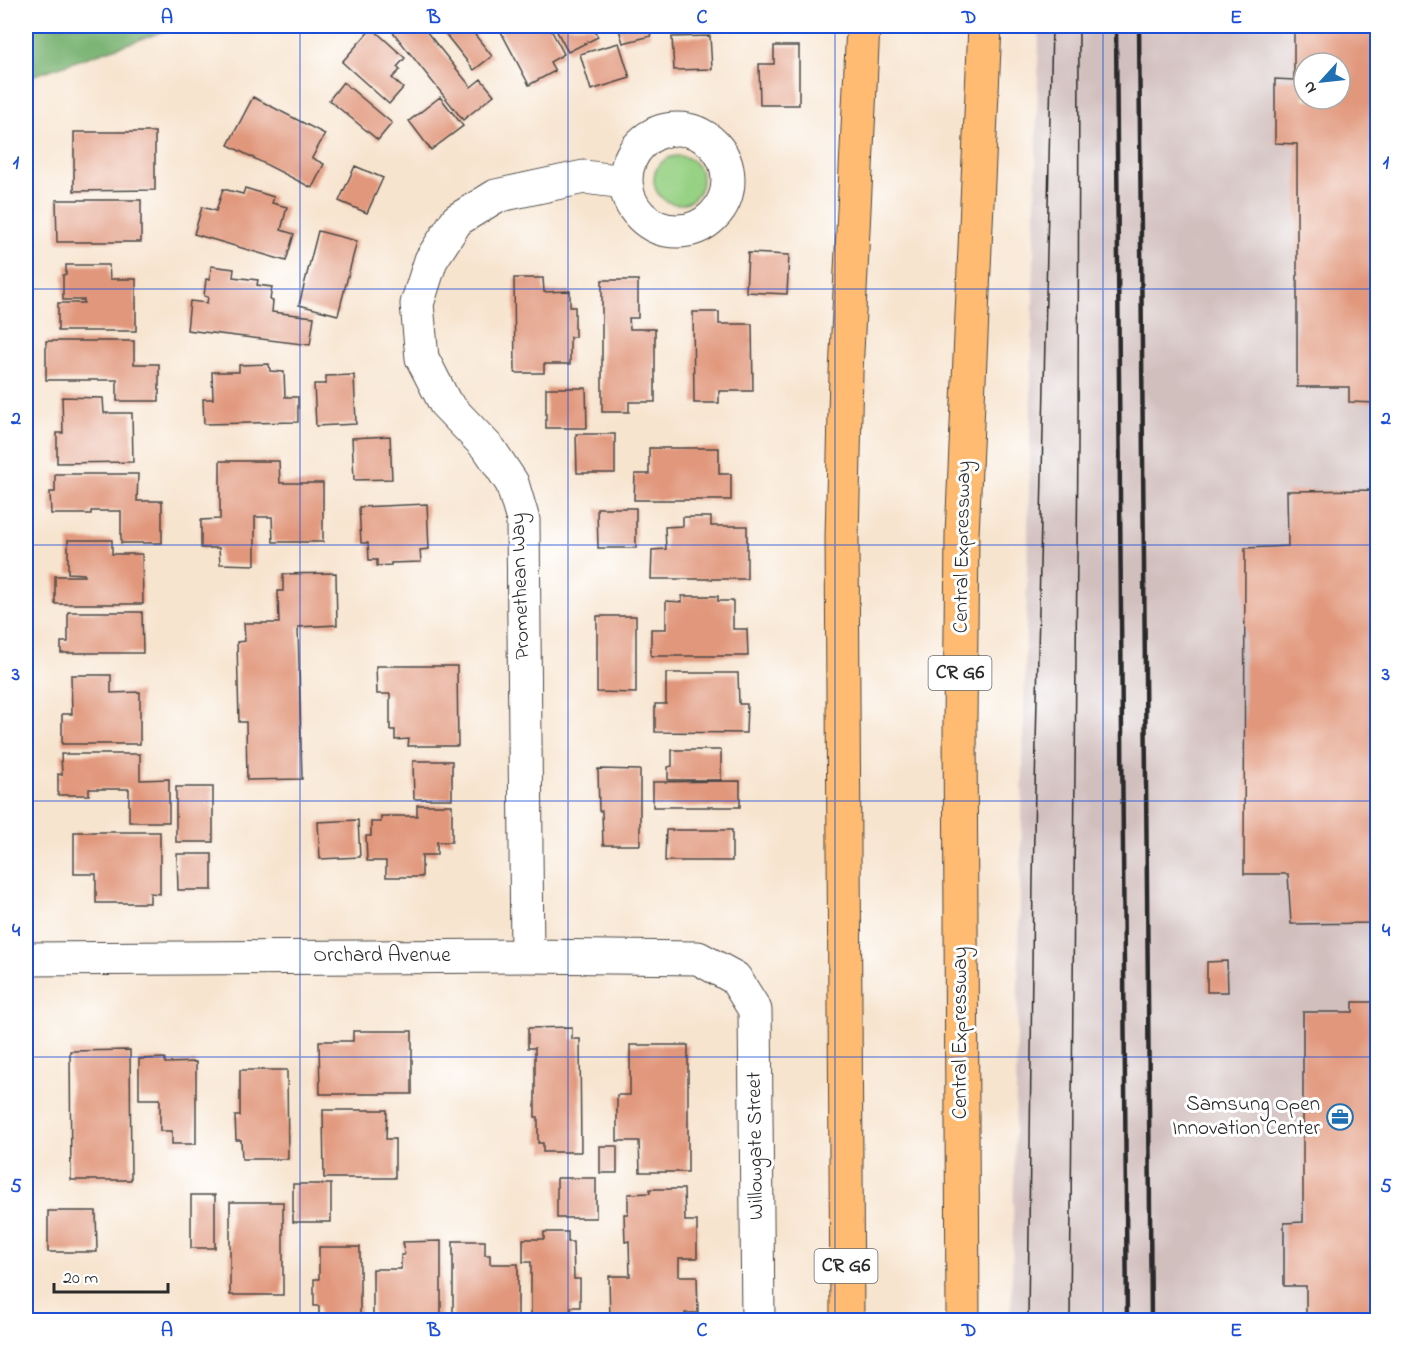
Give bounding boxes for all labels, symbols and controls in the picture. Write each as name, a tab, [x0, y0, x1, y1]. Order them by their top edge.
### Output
text: A	[161, 4, 173, 33]
text: B	[426, 4, 441, 33]
text: C	[697, 4, 708, 33]
text: D	[961, 4, 976, 33]
text: E	[1230, 4, 1242, 33]
north arrow	[1292, 51, 1352, 111]
text: N	[1297, 76, 1324, 97]
text: 1	[13, 149, 20, 178]
text: 1	[1383, 149, 1390, 178]
text: 2	[10, 405, 21, 434]
text: 2	[1380, 405, 1391, 434]
street label: Central Expressway	[946, 460, 982, 634]
street label: Promethean Way	[503, 512, 541, 660]
road number: CR G6	[928, 656, 992, 690]
text: 3	[11, 661, 20, 690]
text: 3	[1381, 661, 1390, 690]
text: 4	[12, 917, 21, 946]
text: 4	[1382, 917, 1391, 946]
street label: Orchard Avenue	[313, 941, 451, 971]
street label: Central Expressway	[946, 947, 978, 1119]
street label: Willowgate Street	[740, 1072, 774, 1220]
place label: Samsung Open Innovation Center	[1172, 1090, 1320, 1144]
office icon: Samsung Open Innovation Center	[1325, 1102, 1355, 1132]
text: 5	[10, 1173, 22, 1202]
text: 5	[1380, 1173, 1392, 1202]
road number: CR G6	[814, 1249, 878, 1283]
scale bar	[54, 1256, 168, 1294]
text: 20 m	[63, 1266, 98, 1292]
text: A	[161, 1317, 173, 1346]
text: B	[426, 1317, 441, 1346]
text: C	[697, 1317, 708, 1346]
text: D	[961, 1317, 976, 1346]
text: E	[1230, 1317, 1242, 1346]

